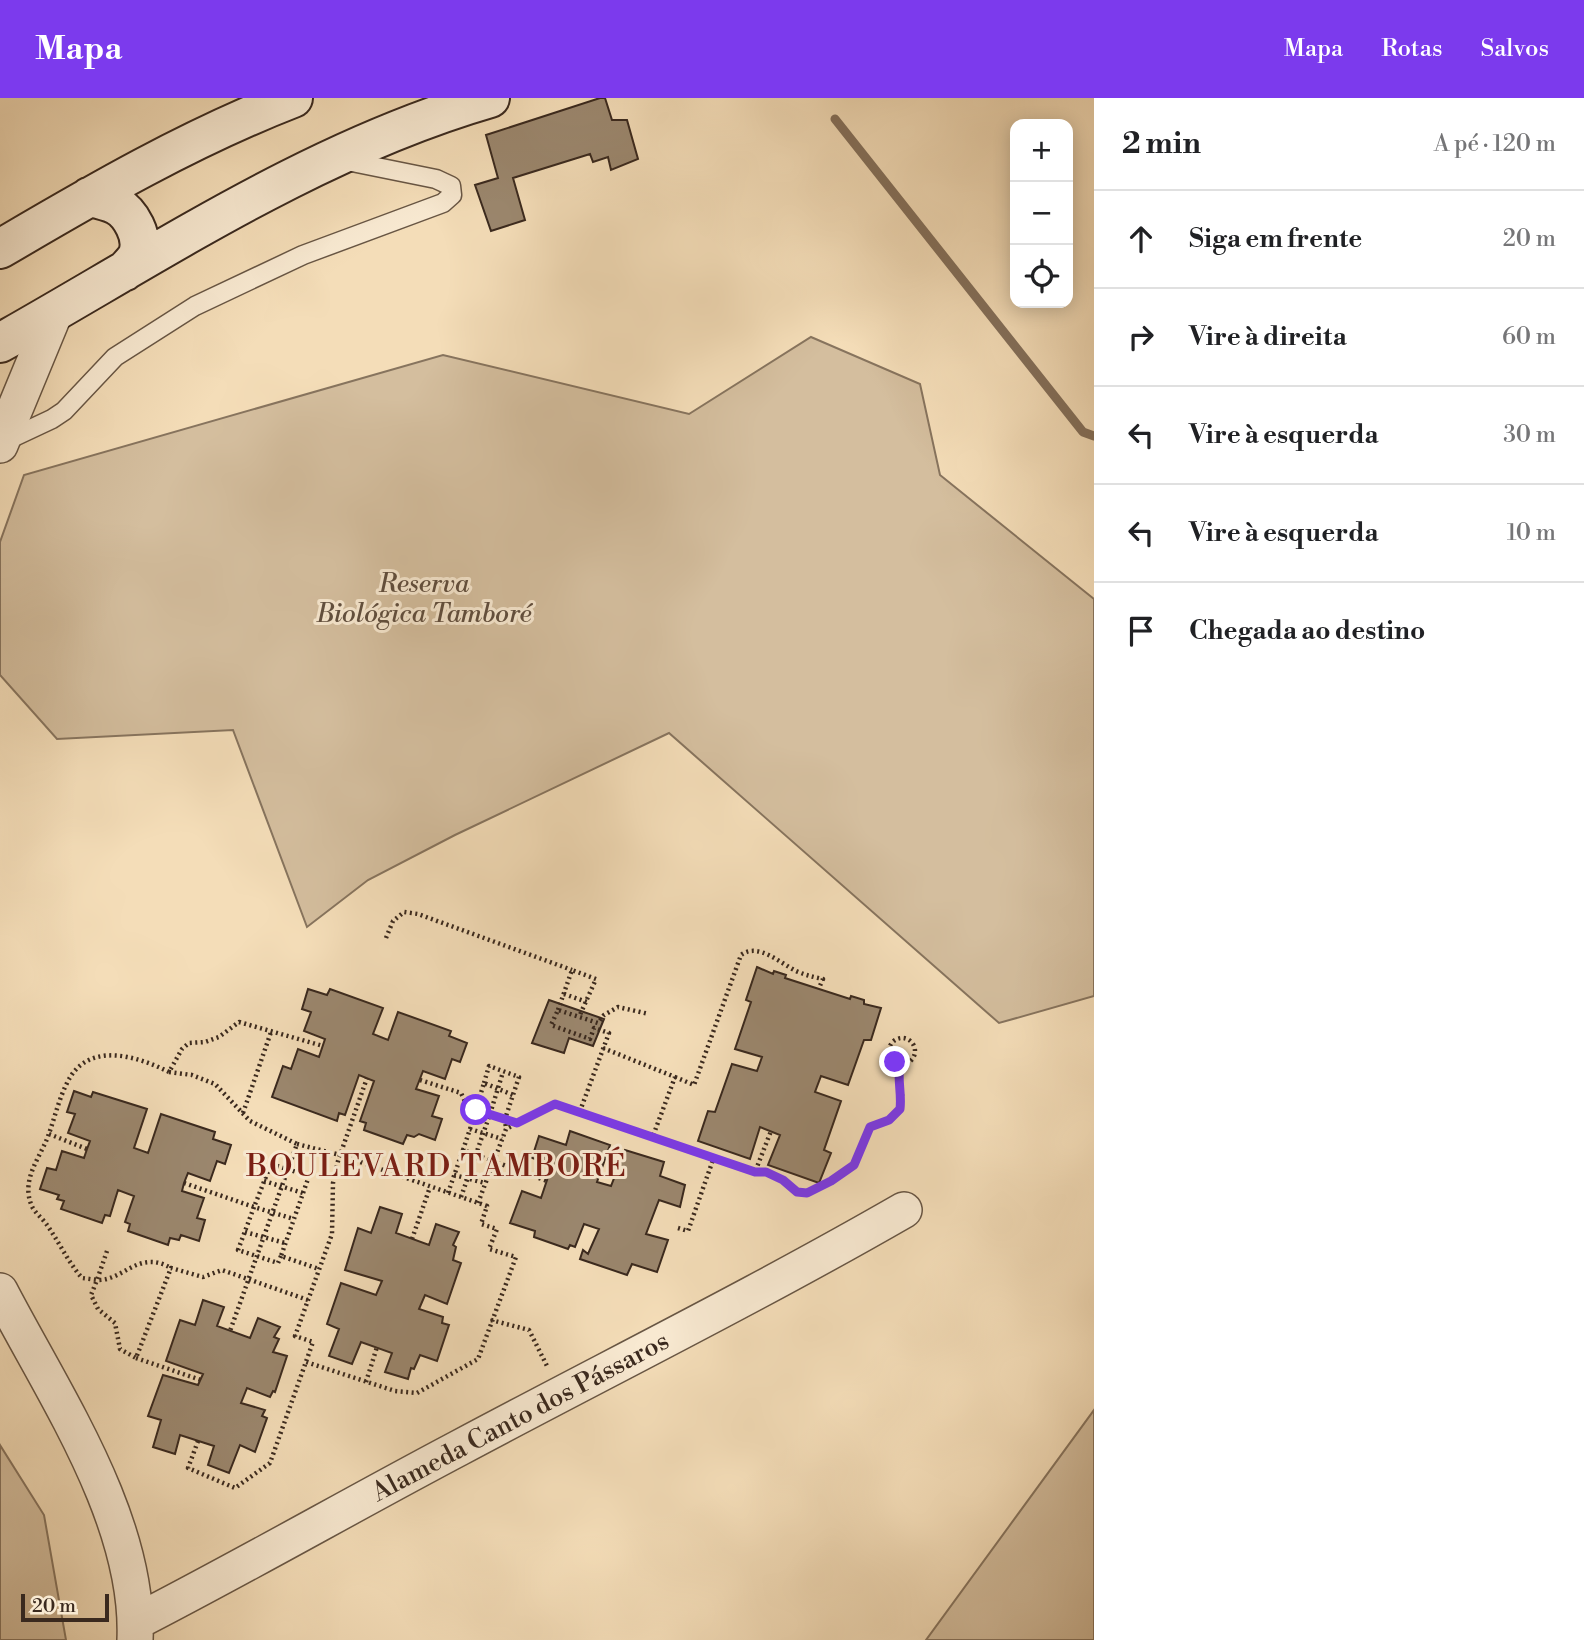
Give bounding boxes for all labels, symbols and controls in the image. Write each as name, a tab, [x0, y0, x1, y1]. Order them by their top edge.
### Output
text: Mapa	[35, 29, 122, 70]
text: Mapa	[1284, 34, 1343, 64]
text: Rotas	[1381, 34, 1442, 64]
text: Salvos	[1480, 34, 1549, 64]
map controls	[1010, 119, 1073, 308]
button: +	[1010, 119, 1073, 182]
text: 2 min	[1122, 125, 1201, 163]
text: A pé · 120 m	[1434, 130, 1556, 158]
button: −	[1010, 182, 1073, 245]
icon: ahead	[1122, 220, 1160, 258]
text: Siga em frente	[1189, 223, 1362, 255]
text: 20 m	[1503, 225, 1556, 253]
button: locate	[1010, 245, 1073, 308]
icon: right	[1122, 318, 1160, 356]
text: Vire à direita	[1189, 321, 1347, 353]
text: 60 m	[1502, 323, 1556, 351]
icon: left	[1122, 416, 1160, 454]
text: Vire à esquerda	[1189, 419, 1379, 451]
text: 30 m	[1503, 421, 1556, 449]
icon: left	[1122, 514, 1160, 552]
text: Vire à esquerda	[1189, 517, 1379, 549]
text: 10 m	[1507, 519, 1556, 547]
park label: Reserva Biológica Tamboré	[315, 568, 533, 630]
icon: arrive	[1122, 612, 1160, 650]
text: Chegada ao destino	[1189, 615, 1425, 647]
route end	[879, 1046, 910, 1077]
route start	[460, 1094, 491, 1125]
district label: BOULEVARD TAMBORÉ	[245, 1146, 628, 1186]
street label: Alameda Canto dos Pássaros	[366, 1325, 674, 1509]
scale bar	[21, 1591, 108, 1623]
text: 20 m	[32, 1594, 76, 1618]

